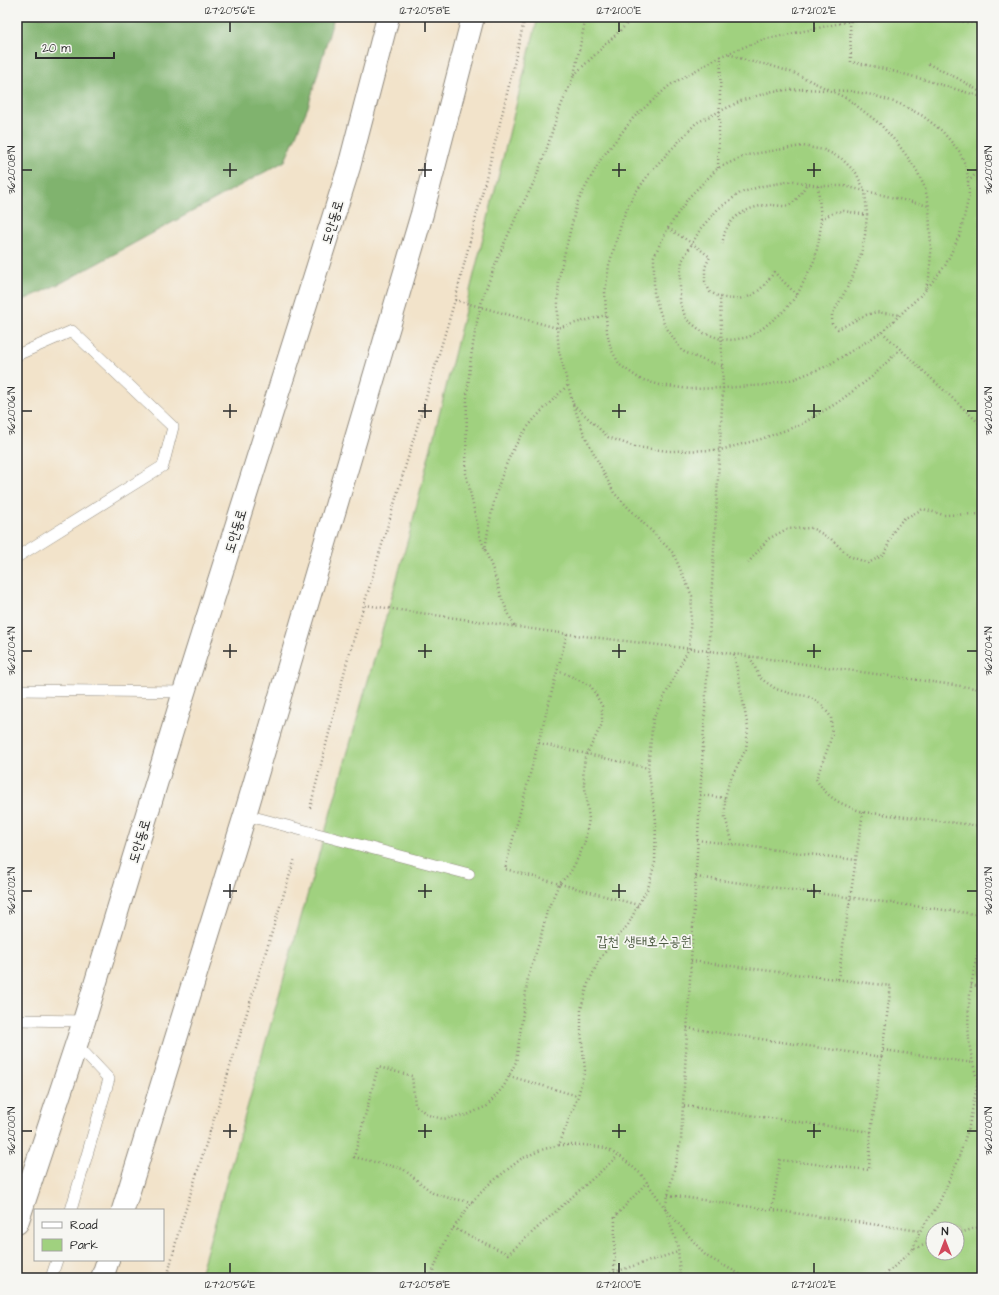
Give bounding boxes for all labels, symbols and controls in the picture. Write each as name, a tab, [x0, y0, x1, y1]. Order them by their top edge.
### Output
text: 127°20'56"E	[205, 4, 255, 18]
text: 127°20'58"E	[400, 4, 451, 18]
text: 127°21'00"E	[597, 4, 642, 18]
text: 127°21'02"E	[792, 4, 836, 18]
scale bar	[36, 34, 114, 60]
text: 20 m	[42, 40, 71, 57]
text: 36°20'08"N	[5, 146, 19, 194]
text: 36°20'08"N	[982, 146, 996, 194]
street label: 도안동로	[317, 198, 349, 247]
text: 36°20'06"N	[5, 387, 19, 435]
text: 36°20'06"N	[982, 387, 996, 435]
street label: 도안동로	[220, 507, 252, 556]
text: 36°20'04"N	[5, 627, 19, 675]
text: 36°20'04"N	[982, 627, 996, 675]
street label: 도안동로	[124, 817, 156, 866]
text: 36°20'02"N	[5, 867, 19, 915]
text: 36°20'02"N	[982, 867, 996, 915]
park label: 갑천 생태호수공원	[596, 932, 692, 952]
text: 36°20'00"N	[5, 1107, 19, 1155]
text: 36°20'00"N	[982, 1107, 996, 1155]
legend	[34, 1209, 164, 1261]
text: Road	[70, 1217, 98, 1234]
north arrow	[925, 1221, 965, 1261]
text: N	[942, 1224, 949, 1239]
text: Park	[70, 1237, 98, 1254]
text: 127°20'56"E	[205, 1278, 255, 1292]
text: 127°20'58"E	[400, 1278, 451, 1292]
text: 127°21'00"E	[597, 1278, 642, 1292]
text: 127°21'02"E	[792, 1278, 836, 1292]

